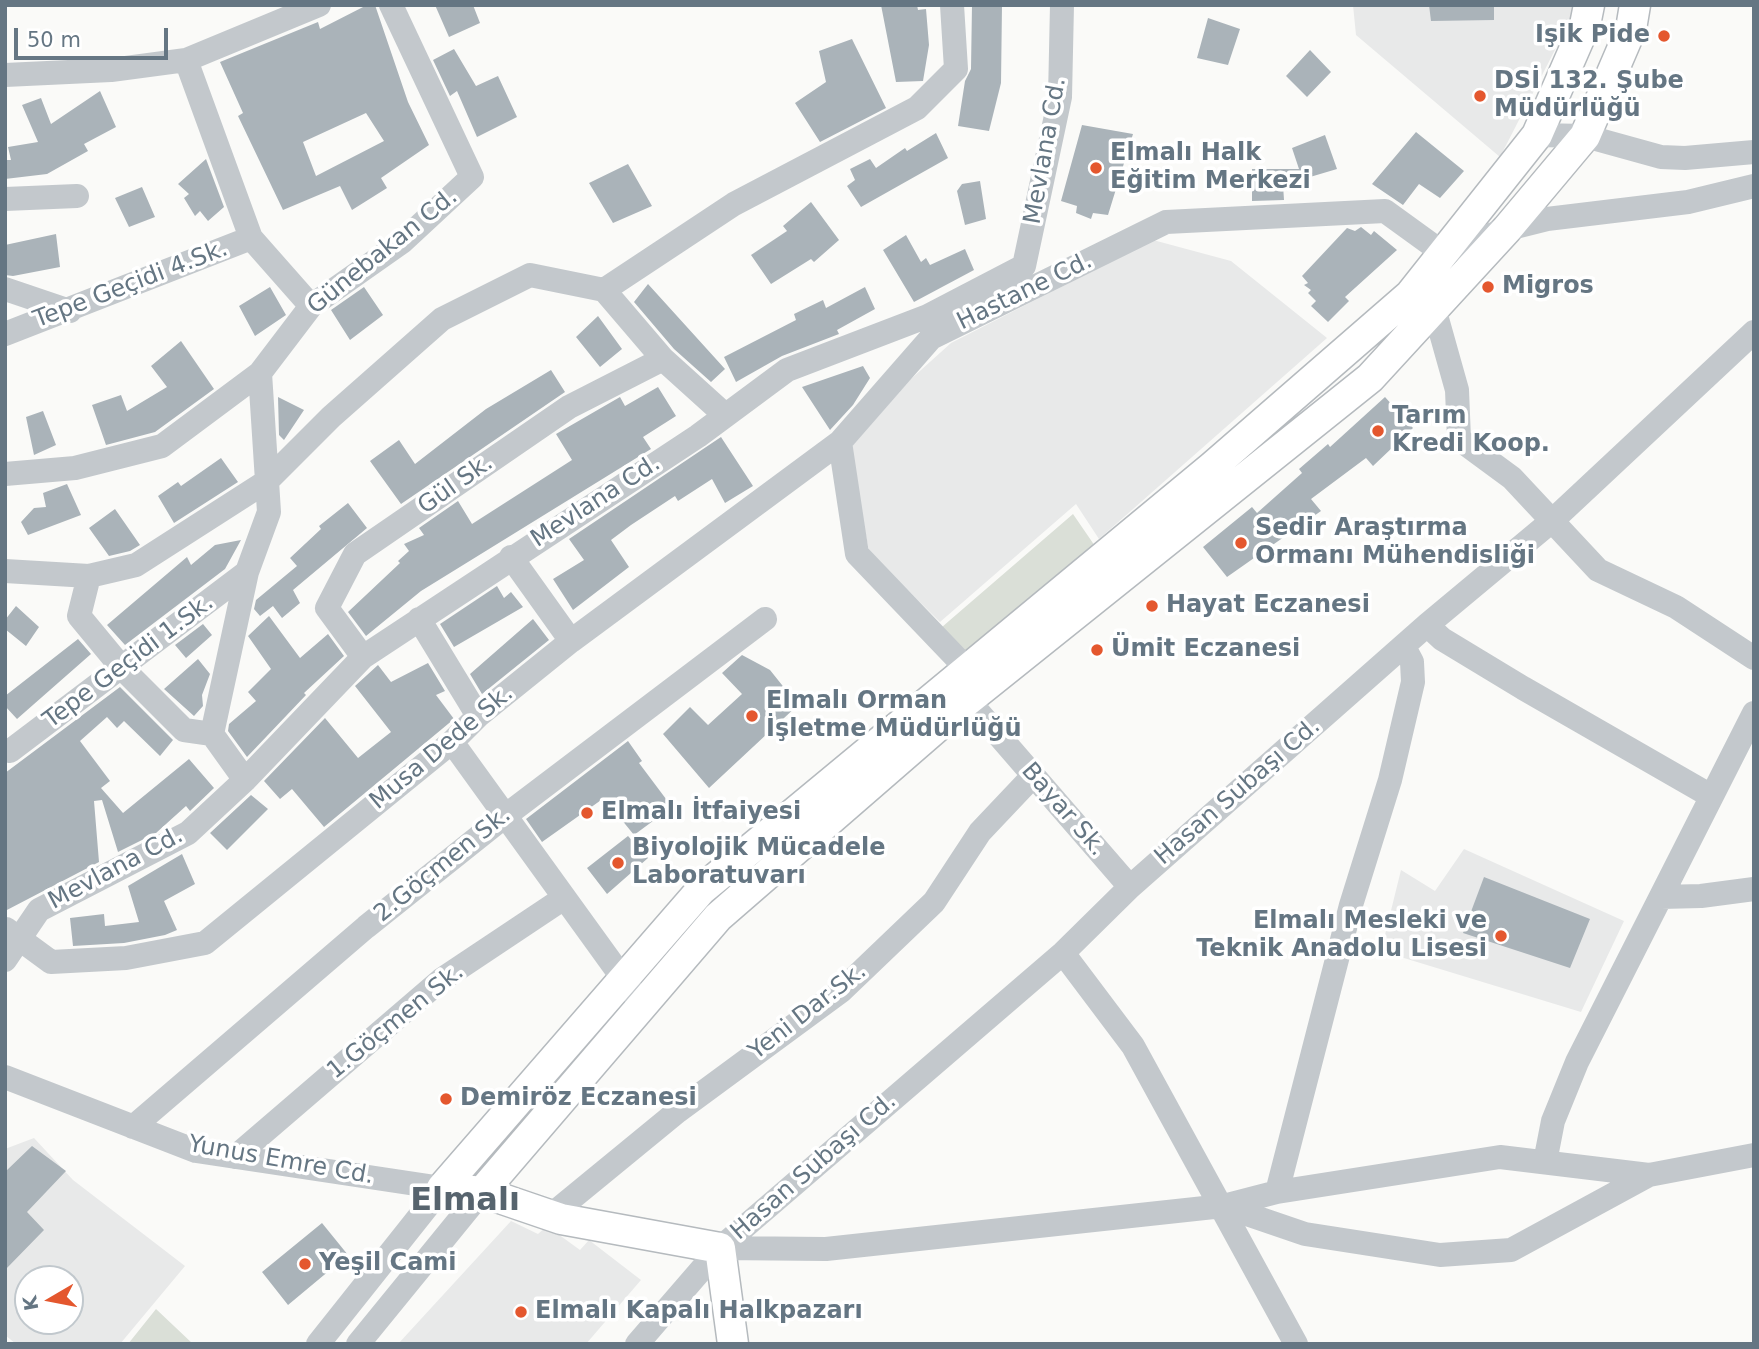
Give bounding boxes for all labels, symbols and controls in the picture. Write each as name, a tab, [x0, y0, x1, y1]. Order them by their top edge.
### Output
scale bar	[18, 14, 172, 58]
place label: Işik Pide	[1535, 22, 1650, 50]
text: 50 m	[27, 28, 81, 52]
marker: Işik Pide	[1656, 28, 1672, 44]
place label: DSİ 132. Şube Müdürlüğü	[1494, 68, 1684, 124]
street label: Mevlana Cd.	[1019, 76, 1073, 226]
marker: DSİ 132. Şube Müdürlüğü	[1472, 88, 1488, 104]
place label: Elmalı Halk Eğitim Merkezi	[1110, 140, 1311, 196]
marker: Elmalı Halk Eğitim Merkezi	[1088, 160, 1104, 176]
street label: Günebakan Cd.	[302, 183, 464, 321]
street label: Tepe Geçidi 4.Sk.	[30, 235, 232, 335]
street label: Hastane Cd.	[953, 247, 1097, 337]
place label: Migros	[1502, 273, 1594, 301]
marker: Migros	[1480, 279, 1496, 295]
place label: Tarım Kredi Koop.	[1392, 403, 1550, 459]
marker: Tarım Kredi Koop.	[1370, 423, 1386, 439]
street label: Gül Sk.	[413, 449, 499, 521]
street label: Mevlana Cd.	[526, 450, 666, 554]
place label: Sedir Araştırma Ormanı Mühendisliği	[1255, 515, 1535, 571]
marker: Sedir Araştırma Ormanı Mühendisliği	[1233, 535, 1249, 551]
street label: Tepe Geçidi 1.Sk.	[38, 589, 220, 735]
place label: Hayat Eczanesi	[1166, 592, 1370, 620]
marker: Hayat Eczanesi	[1144, 598, 1160, 614]
place label: Ümit Eczanesi	[1111, 636, 1300, 664]
marker: Ümit Eczanesi	[1089, 642, 1105, 658]
street label: Musa Dede Sk.	[364, 680, 520, 816]
place label: Elmalı Orman İşletme Müdürlüğü	[766, 688, 1021, 744]
marker: Elmalı Orman İşletme Müdürlüğü	[744, 708, 760, 724]
street label: Hasan Subaşı Cd.	[1149, 712, 1327, 872]
street label: Bayar Sk.	[1015, 757, 1111, 863]
place label: Elmalı İtfaiyesi	[601, 799, 801, 827]
street label: 2.Göçmen Sk.	[369, 801, 517, 929]
marker: Elmalı İtfaiyesi	[579, 805, 595, 821]
street label: Mevlana Cd.	[44, 821, 188, 917]
place label: Biyolojik Mücadele Laboratuvarı	[632, 835, 885, 891]
marker: Biyolojik Mücadele Laboratuvarı	[610, 855, 626, 871]
place label: Elmalı Mesleki ve Teknik Anadolu Lisesi	[1196, 908, 1487, 964]
marker: Elmalı Mesleki ve Teknik Anadolu Lisesi	[1493, 928, 1509, 944]
street label: Yeni Dar.Sk.	[744, 957, 872, 1067]
street label: 1.Göçmen Sk.	[322, 958, 470, 1086]
place label: Demiröz Eczanesi	[460, 1085, 697, 1113]
street label: Hasan Subaşı Cd.	[725, 1087, 903, 1247]
marker: Demiröz Eczanesi	[438, 1091, 454, 1107]
street label: Yunus Emre Cd.	[186, 1131, 376, 1191]
district label: Elmalı	[410, 1183, 520, 1221]
place label: Yeşil Cami	[319, 1250, 457, 1278]
marker: Yeşil Cami	[297, 1256, 313, 1272]
north arrow	[14, 1265, 84, 1335]
text: K	[18, 1294, 42, 1312]
place label: Elmalı Kapalı Halkpazarı	[535, 1298, 863, 1326]
marker: Elmalı Kapalı Halkpazarı	[513, 1304, 529, 1320]

